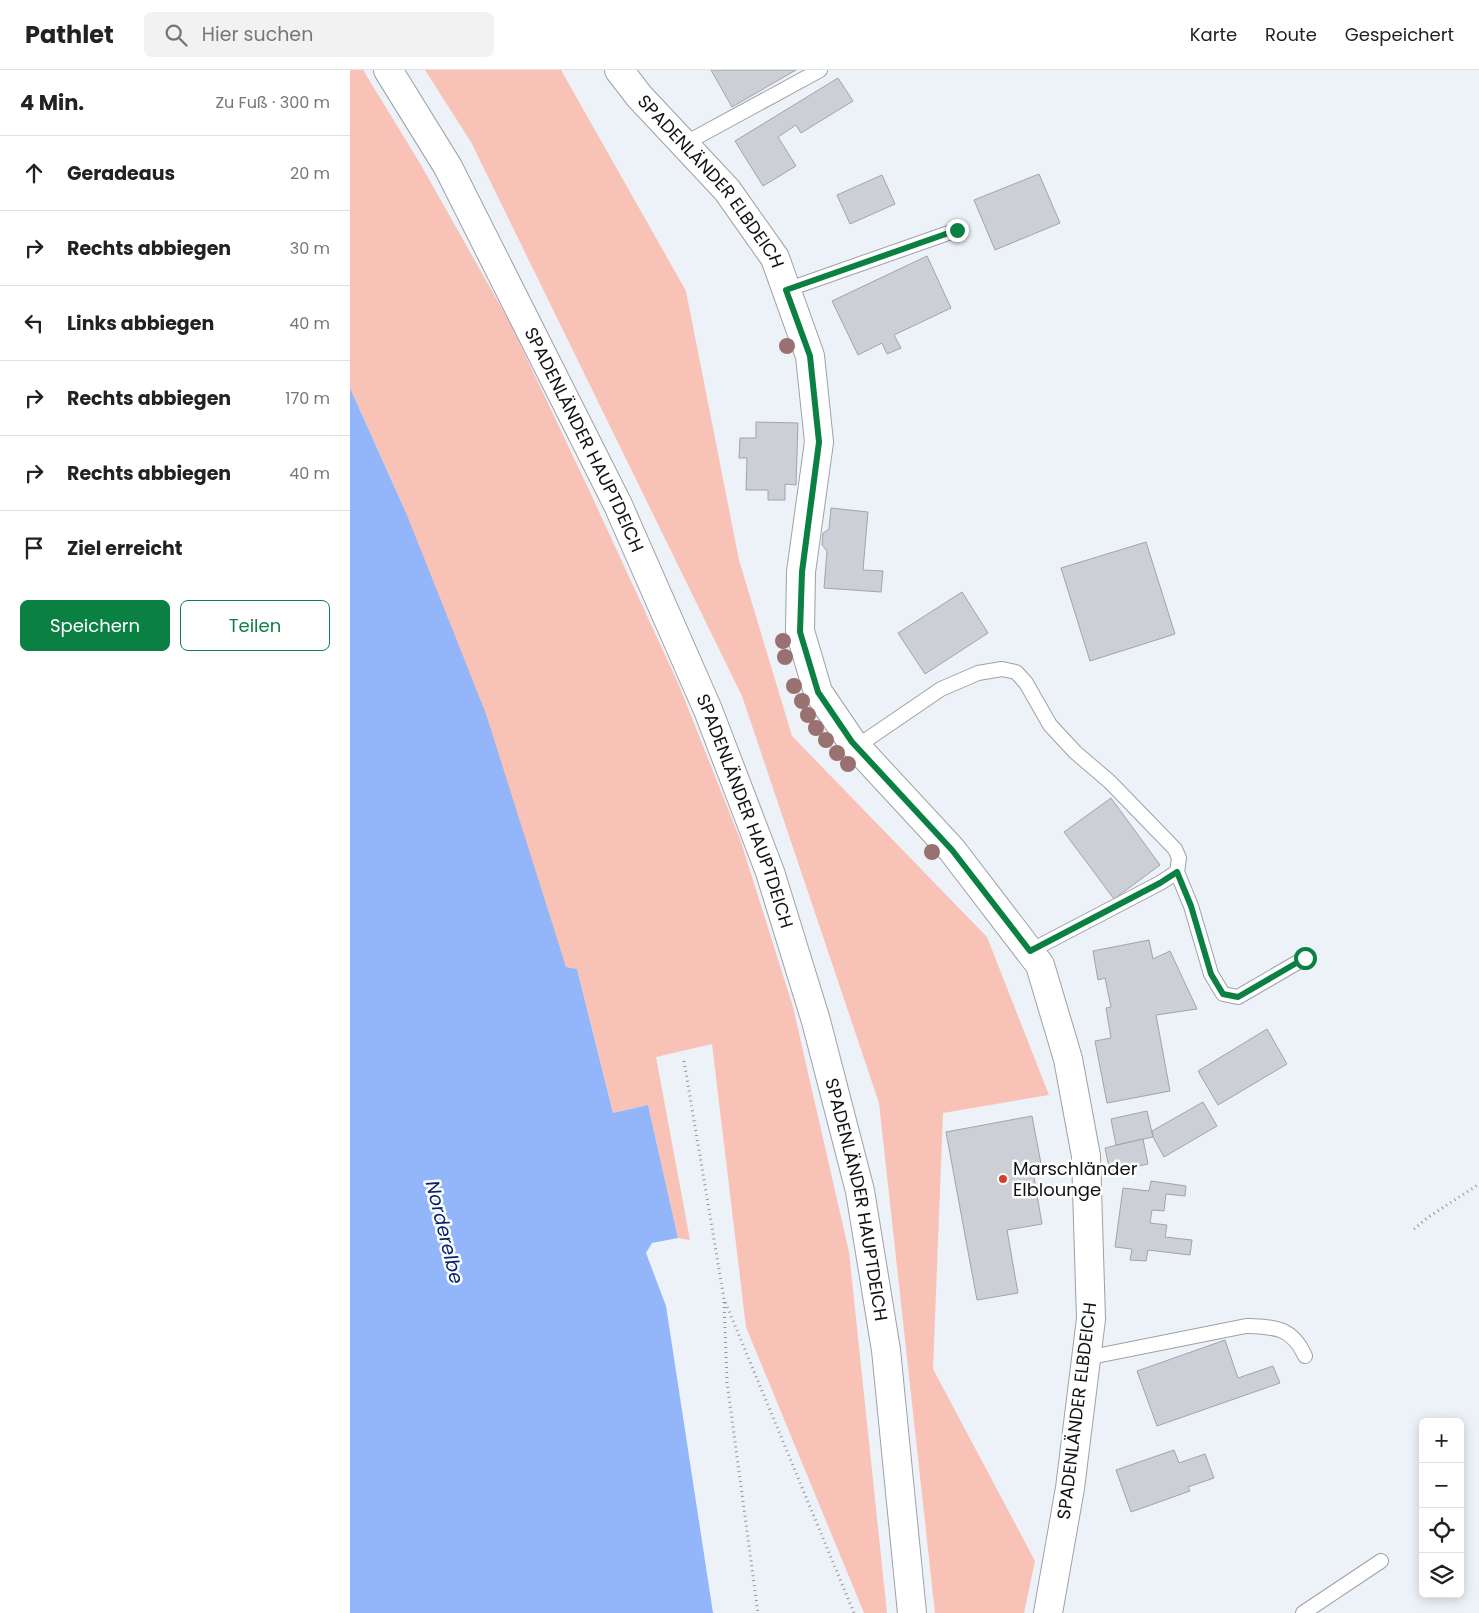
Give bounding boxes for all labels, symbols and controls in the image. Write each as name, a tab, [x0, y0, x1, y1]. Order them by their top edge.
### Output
search box	[144, 12, 494, 57]
text: Pathlet	[25, 18, 114, 51]
icon: search	[162, 21, 190, 49]
text: Hier suchen	[202, 21, 313, 48]
text: Karte	[1190, 22, 1237, 47]
text: Route	[1265, 22, 1317, 47]
text: Gespeichert	[1345, 22, 1454, 47]
text: 4 Min.	[20, 88, 84, 117]
street label: SPADENLÄNDER ELBDEICH	[632, 89, 790, 271]
text: Zu Fuß · 300 m	[215, 91, 330, 114]
icon: ahead	[20, 159, 48, 187]
text: Geradeaus	[67, 160, 175, 187]
text: 20 m	[290, 162, 330, 185]
route end	[946, 219, 969, 242]
icon: right	[20, 234, 48, 262]
text: Rechts abbiegen	[67, 235, 231, 262]
text: 30 m	[290, 237, 330, 260]
icon: left	[20, 309, 48, 337]
text: Links abbiegen	[67, 310, 214, 337]
text: 40 m	[289, 312, 330, 335]
street label: SPADENLÄNDER HAUPTDEICH	[519, 323, 650, 556]
icon: right	[20, 384, 48, 412]
text: Rechts abbiegen	[67, 385, 231, 412]
text: 170 m	[285, 387, 330, 410]
icon: right	[20, 459, 48, 487]
text: Rechts abbiegen	[67, 460, 231, 487]
text: 40 m	[289, 462, 330, 485]
icon: arrive	[20, 534, 48, 562]
text: Ziel erreicht	[67, 535, 183, 562]
button: Speichern	[20, 600, 170, 651]
button: Teilen	[180, 600, 330, 651]
street label: SPADENLÄNDER HAUPTDEICH	[690, 690, 800, 931]
route start	[1294, 947, 1317, 970]
street label: SPADENLÄNDER HAUPTDEICH	[819, 1075, 894, 1323]
place label: Marschländer Elblounge	[1013, 1156, 1138, 1202]
marker: Marschländer Elblounge	[997, 1173, 1009, 1185]
water label: Norderelbe	[419, 1178, 470, 1287]
street label: SPADENLÄNDER ELBDEICH	[1051, 1301, 1102, 1521]
map controls	[1419, 1418, 1464, 1598]
button: +	[1419, 1418, 1464, 1463]
button: −	[1419, 1463, 1464, 1508]
button: locate	[1419, 1508, 1464, 1553]
button: layers	[1419, 1553, 1464, 1598]

